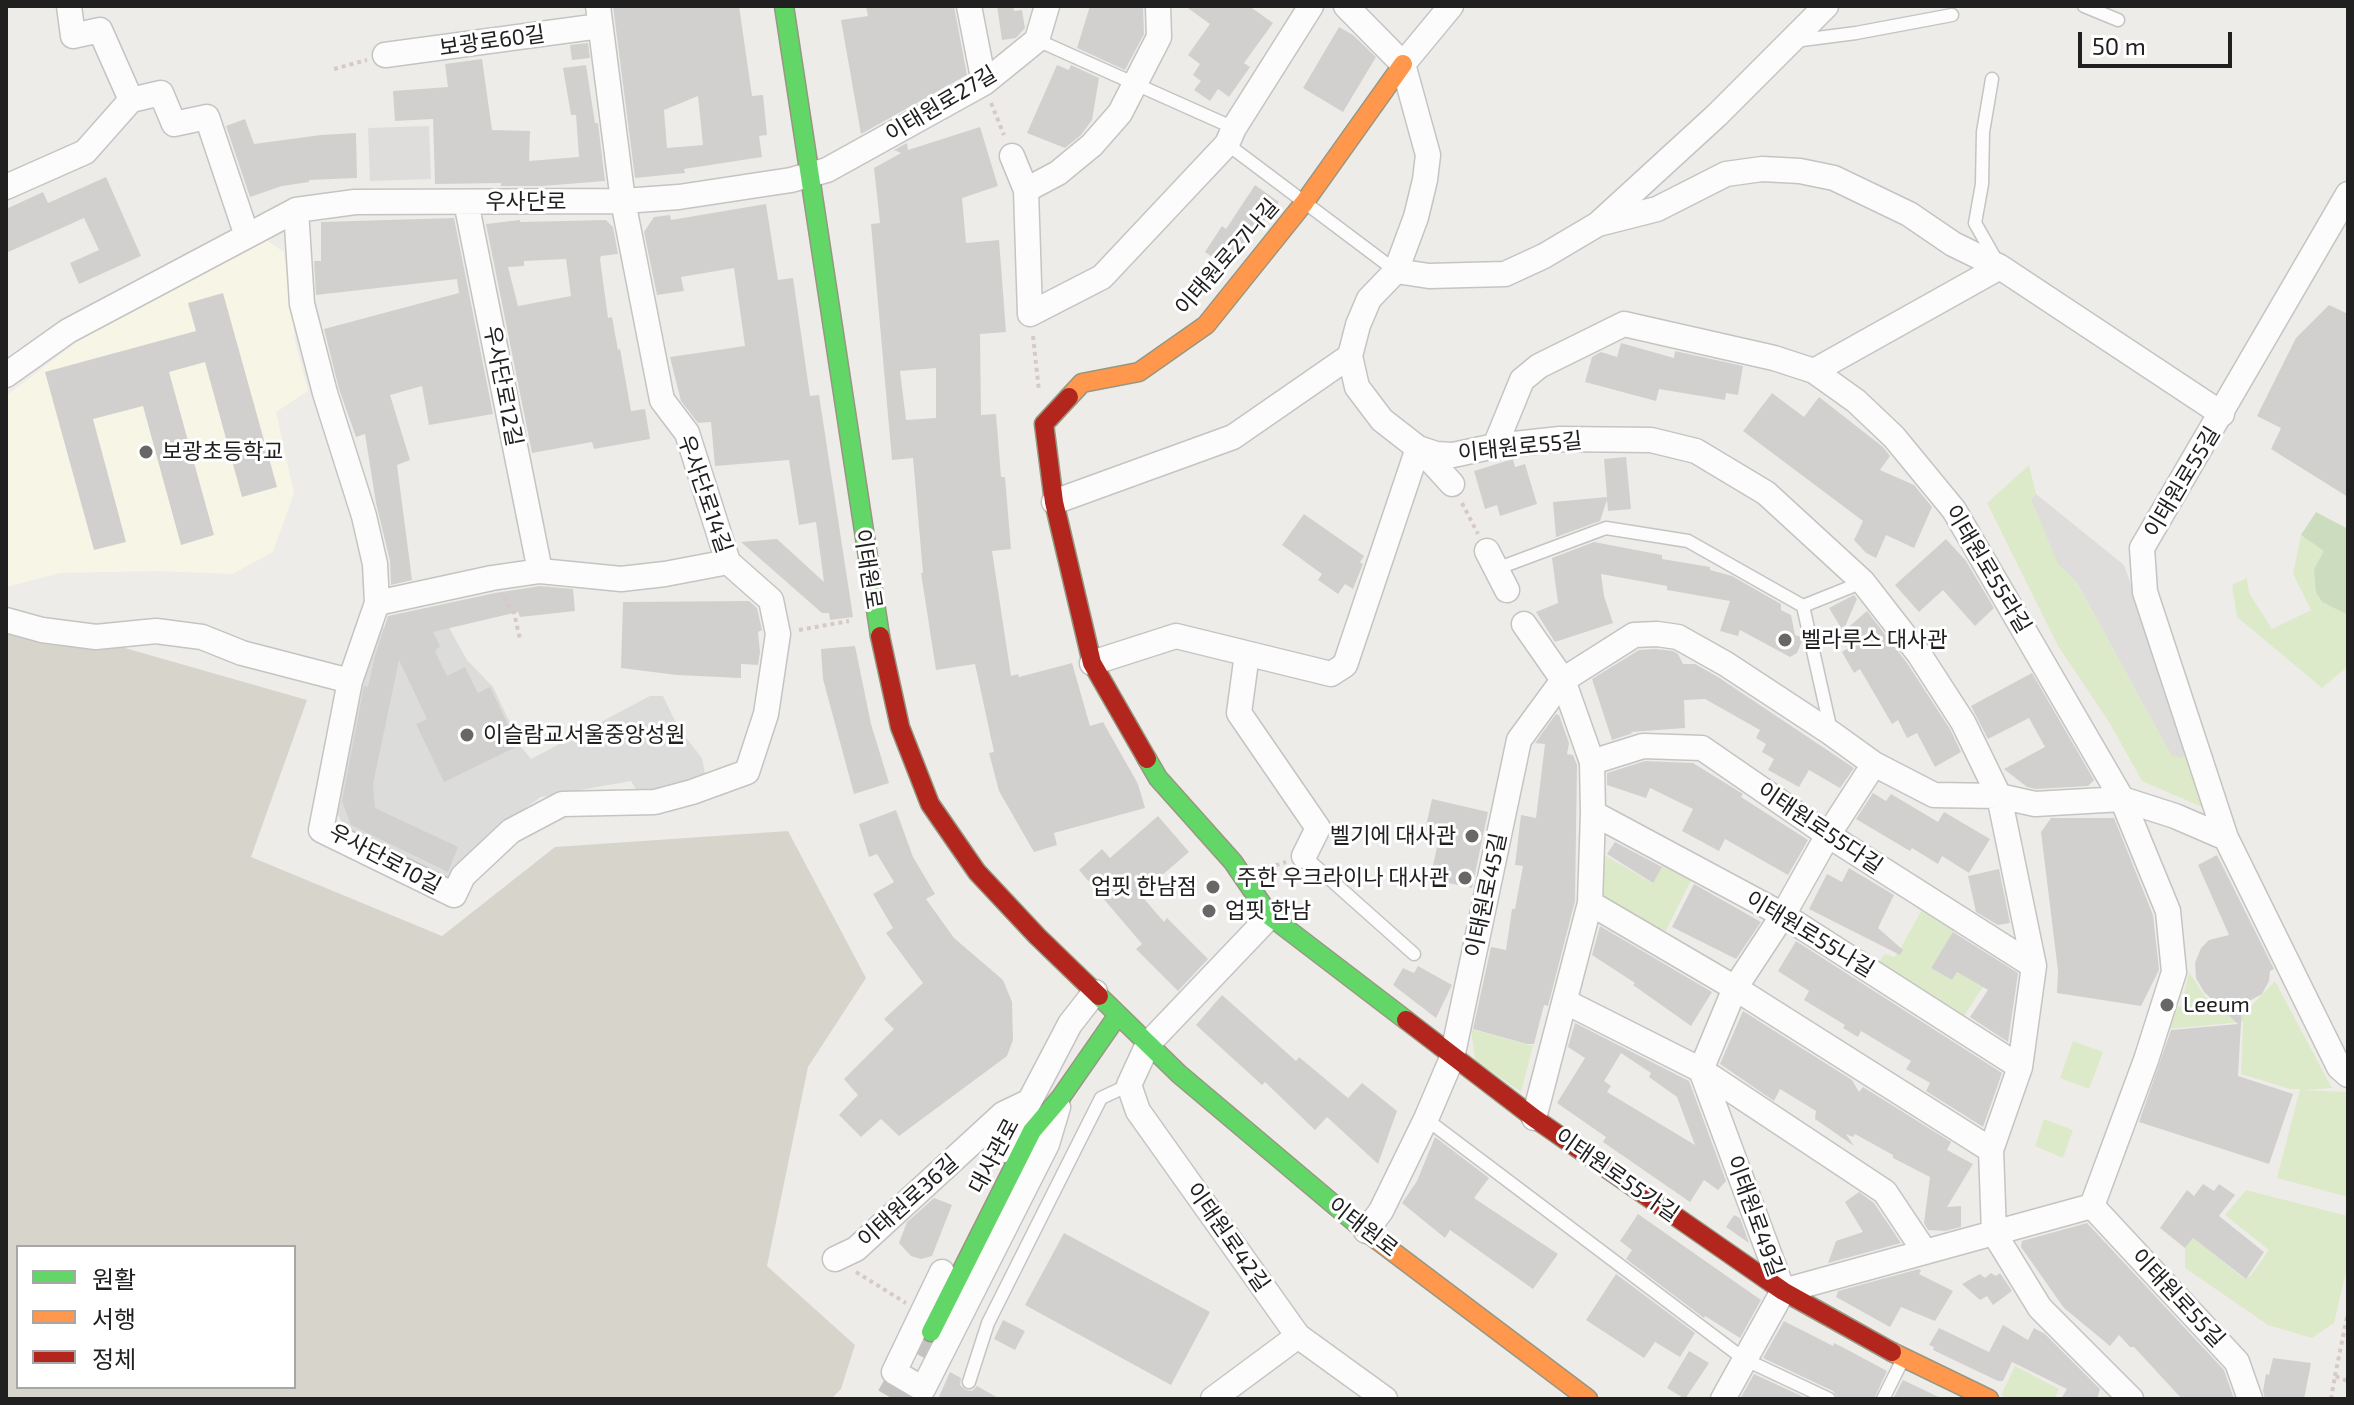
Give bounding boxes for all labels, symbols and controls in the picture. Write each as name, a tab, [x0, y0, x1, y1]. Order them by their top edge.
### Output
scale bar	[2082, 16, 2236, 66]
street label: 보광로60길	[437, 20, 547, 62]
text: 50 m	[2092, 31, 2146, 60]
street label: 이태원로27길	[881, 61, 1001, 147]
street label: 우사단로	[486, 189, 566, 215]
street label: 이태원로27나길	[1169, 194, 1285, 320]
street label: 우사단로12길	[478, 323, 528, 449]
street label: 이태원로55길	[2139, 422, 2225, 542]
street label: 이태원로55길	[1457, 427, 1583, 467]
street label: 우사단로14길	[672, 431, 738, 557]
place label: 보광초등학교	[162, 439, 283, 465]
marker: 보광초등학교	[137, 443, 155, 461]
street label: 이태원로55라길	[1939, 500, 2037, 638]
street label: 이태원로	[849, 527, 887, 611]
place label: 벨라루스 대사관	[1801, 627, 1948, 653]
marker: 벨라루스 대사관	[1776, 631, 1794, 649]
place label: 이슬람교서울중앙성원	[483, 722, 685, 748]
marker: 이슬람교서울중앙성원	[458, 726, 476, 744]
street label: 이태원로55다길	[1753, 777, 1887, 879]
street label: 우사단로10길	[324, 818, 446, 900]
place label: 벨기에 대사관	[1330, 823, 1456, 849]
marker: 벨기에 대사관	[1463, 827, 1481, 845]
street label: 이태원로45길	[1460, 830, 1512, 960]
place label: 주한 우크라이나 대사관	[1237, 865, 1449, 891]
marker: 주한 우크라이나 대사관	[1456, 869, 1474, 887]
place label: 업핏 한남점	[1091, 874, 1197, 900]
marker: 업핏 한남점	[1204, 878, 1222, 896]
street label: 이태원로55나길	[1741, 885, 1879, 983]
place label: 업핏 한남	[1225, 898, 1311, 924]
marker: 업핏 한남	[1200, 902, 1218, 920]
place label: Leeum	[2183, 992, 2250, 1018]
marker: Leeum	[2158, 996, 2176, 1014]
street label: 대사관로	[963, 1114, 1025, 1198]
street label: 이태원로55가길	[1550, 1123, 1684, 1227]
street label: 이태원로36길	[852, 1149, 964, 1253]
street label: 이태원로49길	[1721, 1152, 1789, 1280]
street label: 이태원로42길	[1181, 1177, 1275, 1297]
street label: 이태원로	[1323, 1192, 1403, 1262]
street label: 이태원로55길	[2126, 1243, 2230, 1353]
legend	[16, 1245, 296, 1389]
text: 원활	[92, 1264, 136, 1293]
text: 서행	[92, 1304, 136, 1333]
text: 정체	[92, 1344, 136, 1373]

